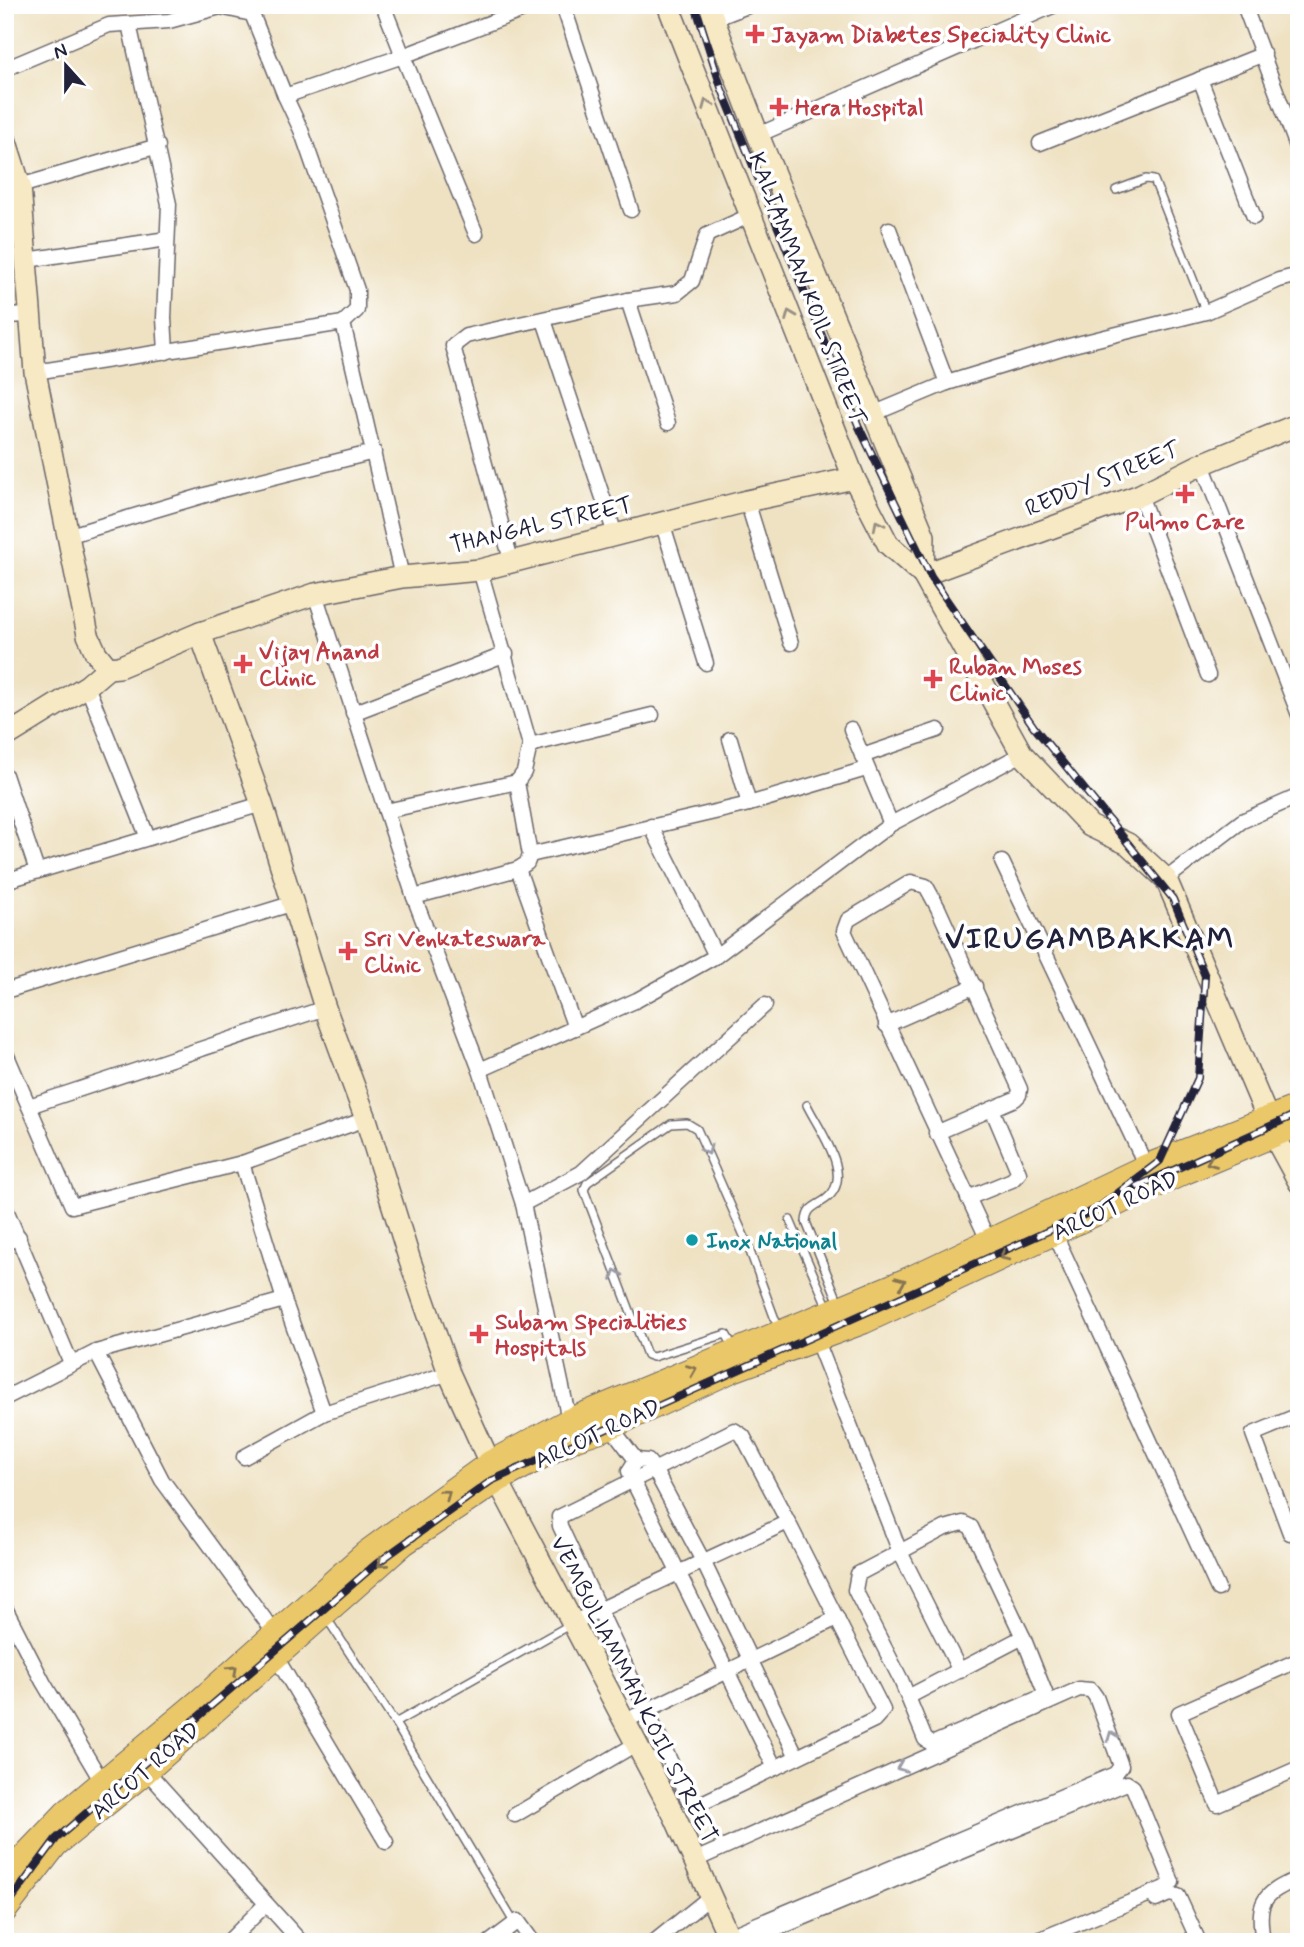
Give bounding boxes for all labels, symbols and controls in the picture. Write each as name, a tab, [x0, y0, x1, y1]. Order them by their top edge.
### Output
place label: Jayam Diabetes Speciality Clinic	[771, 21, 1111, 51]
marker: Jayam Diabetes Speciality Clinic	[745, 24, 765, 44]
north arrow	[32, 32, 102, 102]
text: N	[50, 38, 71, 65]
place label: Hera Hospital	[795, 94, 924, 124]
marker: Hera Hospital	[769, 97, 789, 117]
one-way arrow	[701, 98, 715, 110]
street label: KALIAMMAN KOIL STREET	[740, 148, 872, 430]
one-way arrow	[784, 310, 798, 322]
street label: REDDY STREET	[1021, 435, 1186, 524]
marker: Pulmo Care	[1175, 484, 1195, 504]
street label: THANGAL STREET	[447, 490, 636, 562]
place label: Pulmo Care	[1125, 508, 1246, 538]
one-way arrow	[872, 520, 886, 532]
place label: Vijay Anand Clinic	[259, 638, 379, 694]
place label: Ruban Moses Clinic	[949, 653, 1082, 709]
marker: Vijay Anand Clinic	[233, 654, 253, 674]
marker: Ruban Moses Clinic	[923, 669, 943, 689]
district label: VIRUGAMBAKKAM	[945, 920, 1235, 959]
place label: Sri Venkateswara Clinic	[364, 925, 547, 981]
marker: Sri Venkateswara Clinic	[338, 941, 358, 961]
one-way arrow	[698, 1144, 712, 1156]
one-way arrow	[1206, 1153, 1218, 1167]
street label: ARCOT ROAD	[1048, 1165, 1184, 1249]
place label: Inox National	[706, 1227, 838, 1257]
marker: Inox National	[684, 1232, 700, 1248]
one-way arrow	[999, 1248, 1012, 1262]
one-way arrow	[610, 1268, 624, 1280]
one-way arrow	[894, 1276, 907, 1290]
place label: Subam Specialities Hospitals	[495, 1308, 687, 1364]
marker: Subam Specialities Hospitals	[469, 1324, 489, 1344]
one-way arrow	[685, 1364, 697, 1378]
street label: ARCOT ROAD	[530, 1393, 666, 1477]
one-way arrow	[438, 1490, 451, 1502]
street label: VEMBULIAMMAN KOIL STREET	[543, 1531, 724, 1848]
one-way arrow	[378, 1555, 391, 1567]
one-way arrow	[225, 1666, 238, 1678]
street label: ARCOT ROAD	[85, 1716, 207, 1827]
one-way arrow	[1106, 1731, 1120, 1743]
one-way arrow	[895, 1759, 908, 1773]

